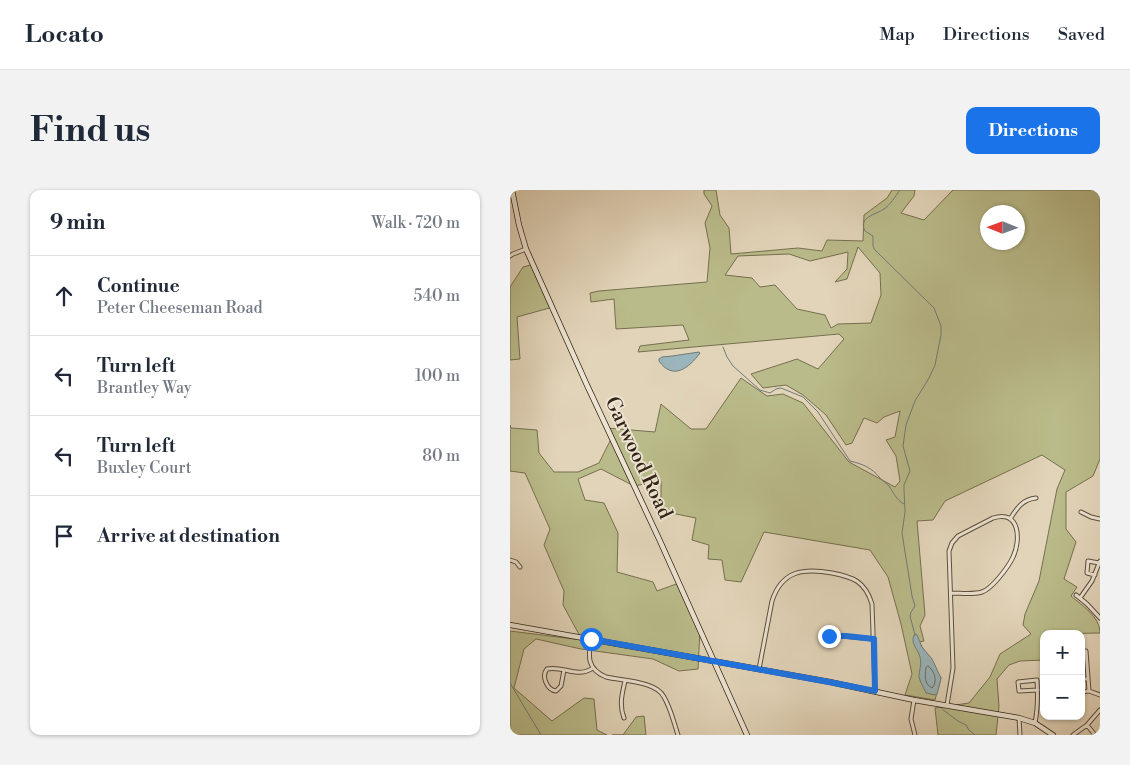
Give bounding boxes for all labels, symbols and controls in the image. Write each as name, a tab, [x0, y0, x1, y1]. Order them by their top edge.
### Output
text: Locato	[25, 20, 104, 50]
text: Map	[879, 23, 915, 46]
text: Directions	[943, 23, 1030, 46]
text: Saved	[1058, 23, 1105, 46]
button: Directions	[966, 107, 1100, 154]
text: Find us	[30, 109, 150, 152]
north arrow	[980, 205, 1025, 250]
text: 9 min	[50, 210, 105, 236]
text: Walk · 720 m	[371, 213, 460, 233]
text: Continue	[97, 274, 180, 298]
icon: ahead	[50, 282, 78, 310]
text: 540 m	[413, 286, 460, 306]
text: Peter Cheeseman Road	[97, 298, 263, 318]
text: Turn left	[97, 354, 176, 378]
icon: left	[50, 362, 78, 390]
text: 100 m	[415, 366, 460, 386]
text: Brantley Way	[97, 378, 192, 398]
street label: Garwood Road	[599, 393, 678, 524]
text: Turn left	[97, 434, 176, 458]
icon: left	[50, 442, 78, 470]
text: 80 m	[422, 446, 460, 466]
text: Buxley Court	[97, 458, 191, 478]
icon: arrive	[50, 522, 78, 550]
text: Arrive at destination	[97, 524, 280, 548]
route end	[818, 625, 841, 648]
route start	[580, 628, 603, 651]
map controls	[1040, 630, 1085, 720]
button: +	[1040, 630, 1085, 675]
button: −	[1040, 675, 1085, 720]

